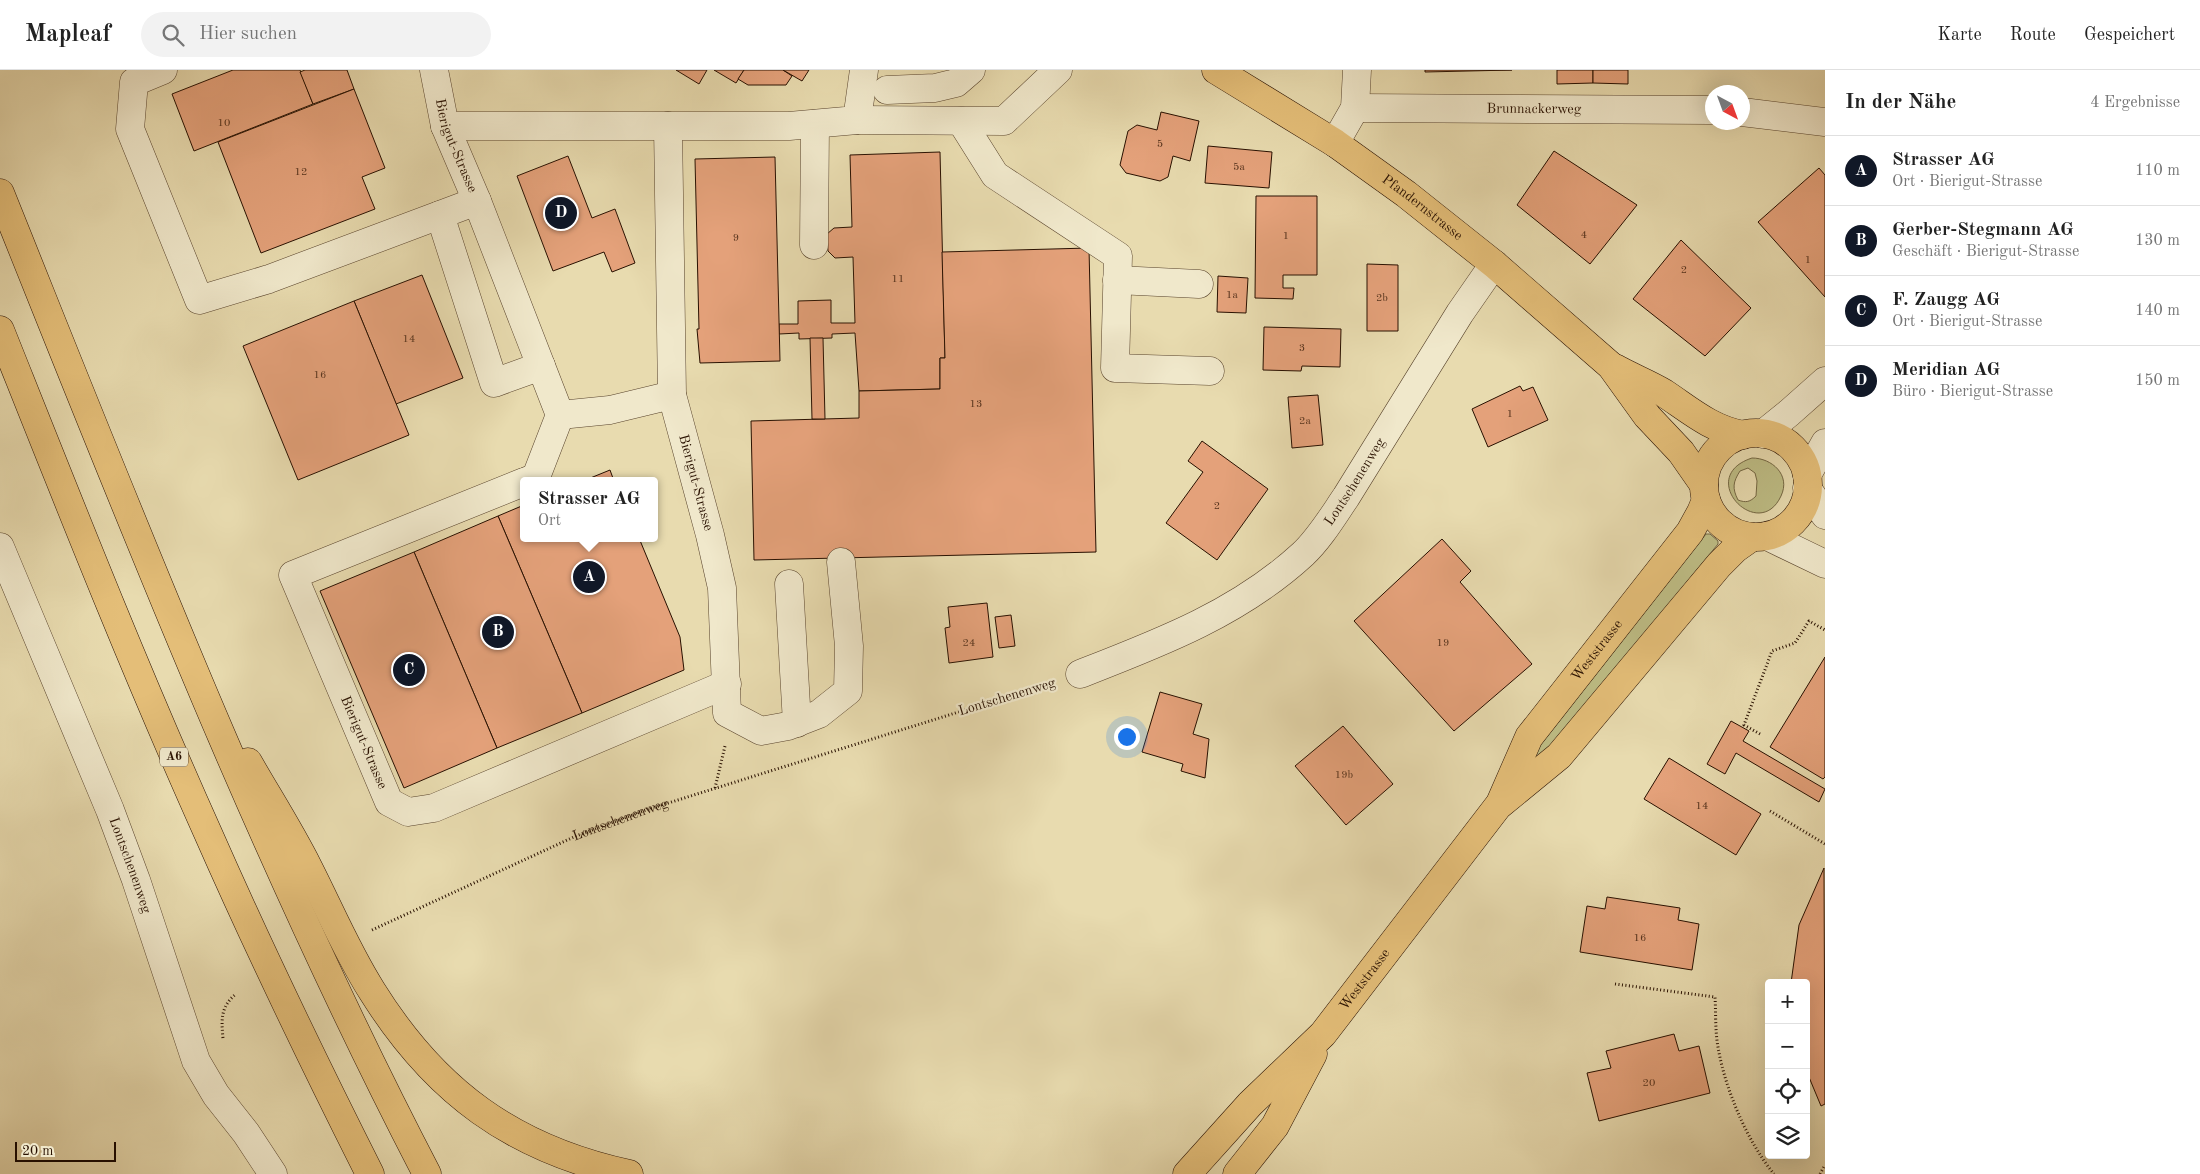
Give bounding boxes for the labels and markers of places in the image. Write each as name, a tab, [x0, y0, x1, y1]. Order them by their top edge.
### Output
pin: D	[545, 194, 577, 232]
pin: A	[573, 558, 605, 596]
pin: B	[482, 613, 514, 651]
pin: C	[393, 651, 425, 689]

